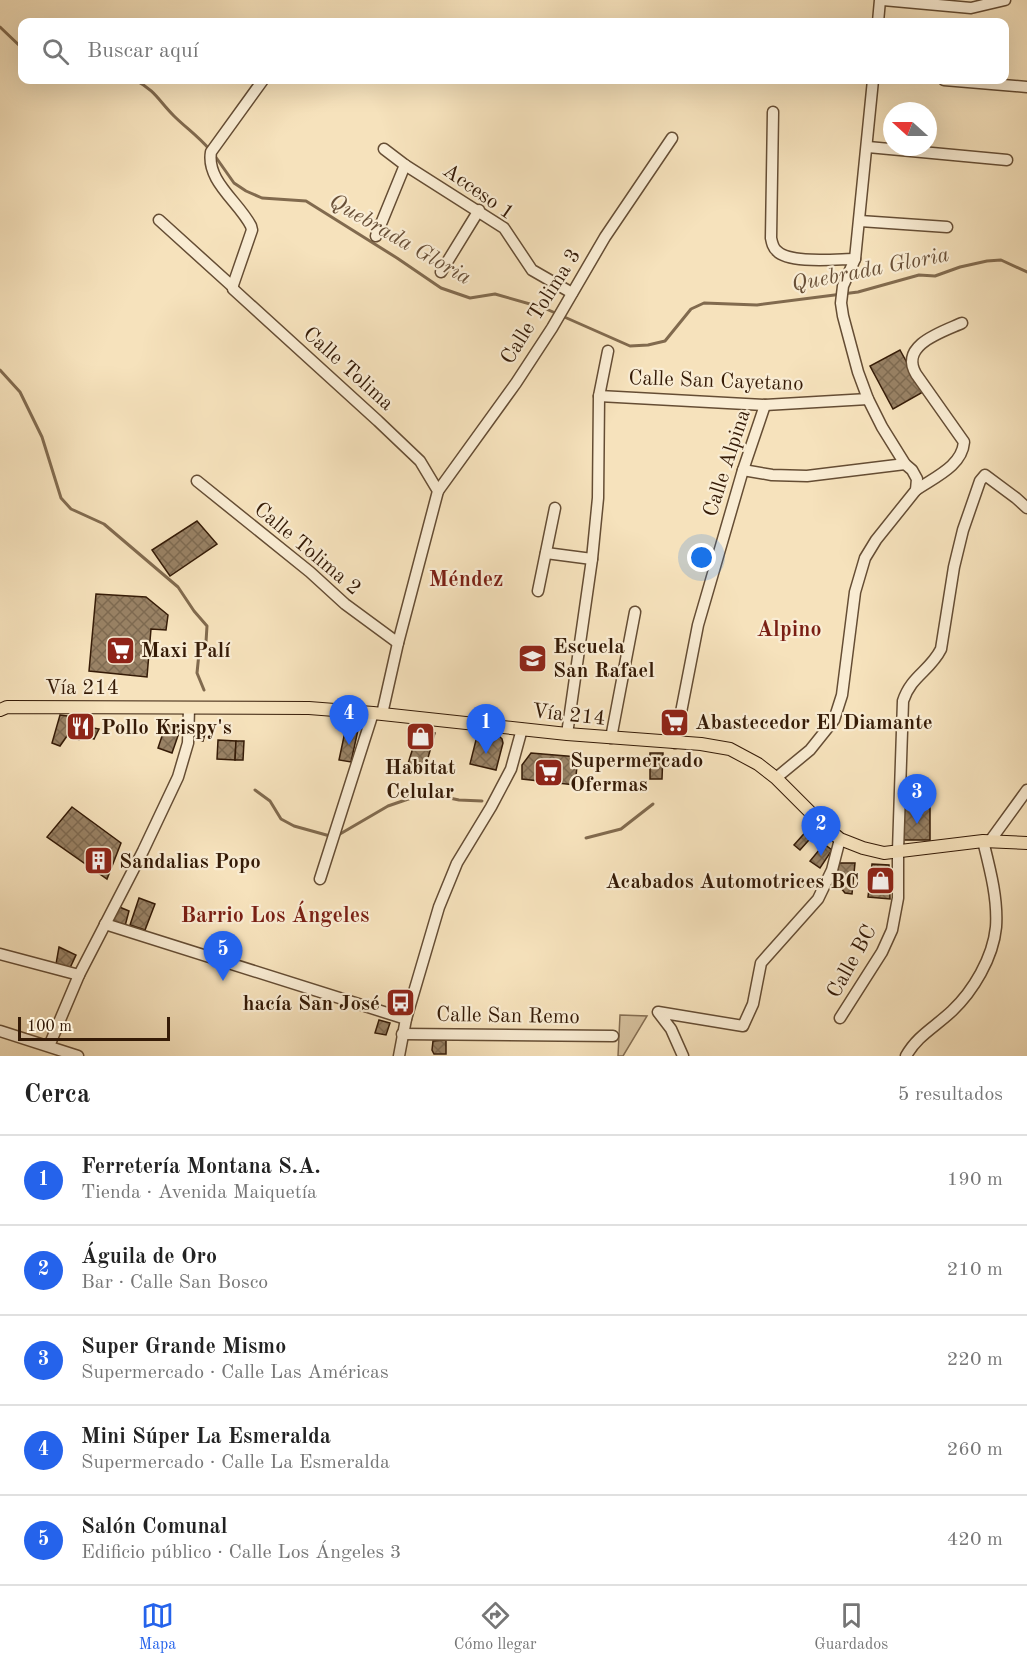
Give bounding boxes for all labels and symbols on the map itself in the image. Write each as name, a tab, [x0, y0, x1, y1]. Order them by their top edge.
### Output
north arrow	[883, 102, 937, 156]
street label: Acceso 1	[439, 160, 518, 224]
water label: Quebrada Gloria	[325, 190, 475, 289]
water label: Quebrada Gloria	[790, 244, 951, 296]
street label: Calle Tolima 3	[497, 245, 585, 368]
street label: Calle Tolima	[299, 323, 397, 415]
street label: Calle San Cayetano	[628, 368, 804, 395]
street label: Calle Alpina	[700, 407, 755, 520]
street label: Calle Tolima 2	[250, 499, 364, 600]
your location	[687, 543, 716, 572]
district label: Méndez	[429, 569, 503, 591]
district label: Alpino	[756, 619, 822, 641]
supermarket icon: Maxi Palí	[104, 634, 136, 666]
place label: Escuela San Rafael	[553, 637, 655, 682]
place label: Maxi Palí	[141, 641, 231, 662]
school or university icon: Escuela San Rafael	[516, 642, 548, 674]
street label: Vía 214	[45, 678, 119, 699]
pin: 4	[330, 696, 368, 745]
street label: Vía 214	[531, 701, 607, 730]
pin: 1	[466, 704, 506, 754]
supermarket icon: Abastecedor El Diamante	[658, 706, 690, 738]
restaurant icon: Pollo Krispy's	[64, 711, 96, 743]
place label: Abastecedor El Diamante	[695, 713, 933, 734]
place label: Pollo Krispy's	[101, 718, 232, 739]
shop icon: Habitat Celular	[404, 720, 436, 752]
place label: Supermercado Ofermas	[570, 751, 703, 796]
supermarket icon: Supermercado Ofermas	[533, 756, 565, 788]
place label: Habitat Celular	[384, 758, 456, 803]
pin: 3	[898, 774, 936, 824]
pin: 2	[802, 806, 840, 856]
building icon: Sandalias Popo	[82, 845, 114, 877]
place label: Sandalias Popo	[119, 852, 261, 873]
shop icon: Acabados Automotrices BC	[864, 865, 896, 897]
place label: Acabados Automotrices BC	[605, 872, 859, 893]
district label: Barrio Los Ángeles	[180, 900, 370, 927]
street label: Calle BC	[824, 922, 881, 1002]
pin: 5	[204, 932, 242, 981]
bus stop icon: hacía San José	[385, 987, 417, 1019]
place label: hacía San José	[243, 994, 380, 1015]
street label: Calle San Remo	[436, 1005, 580, 1028]
scale bar	[18, 1014, 170, 1042]

